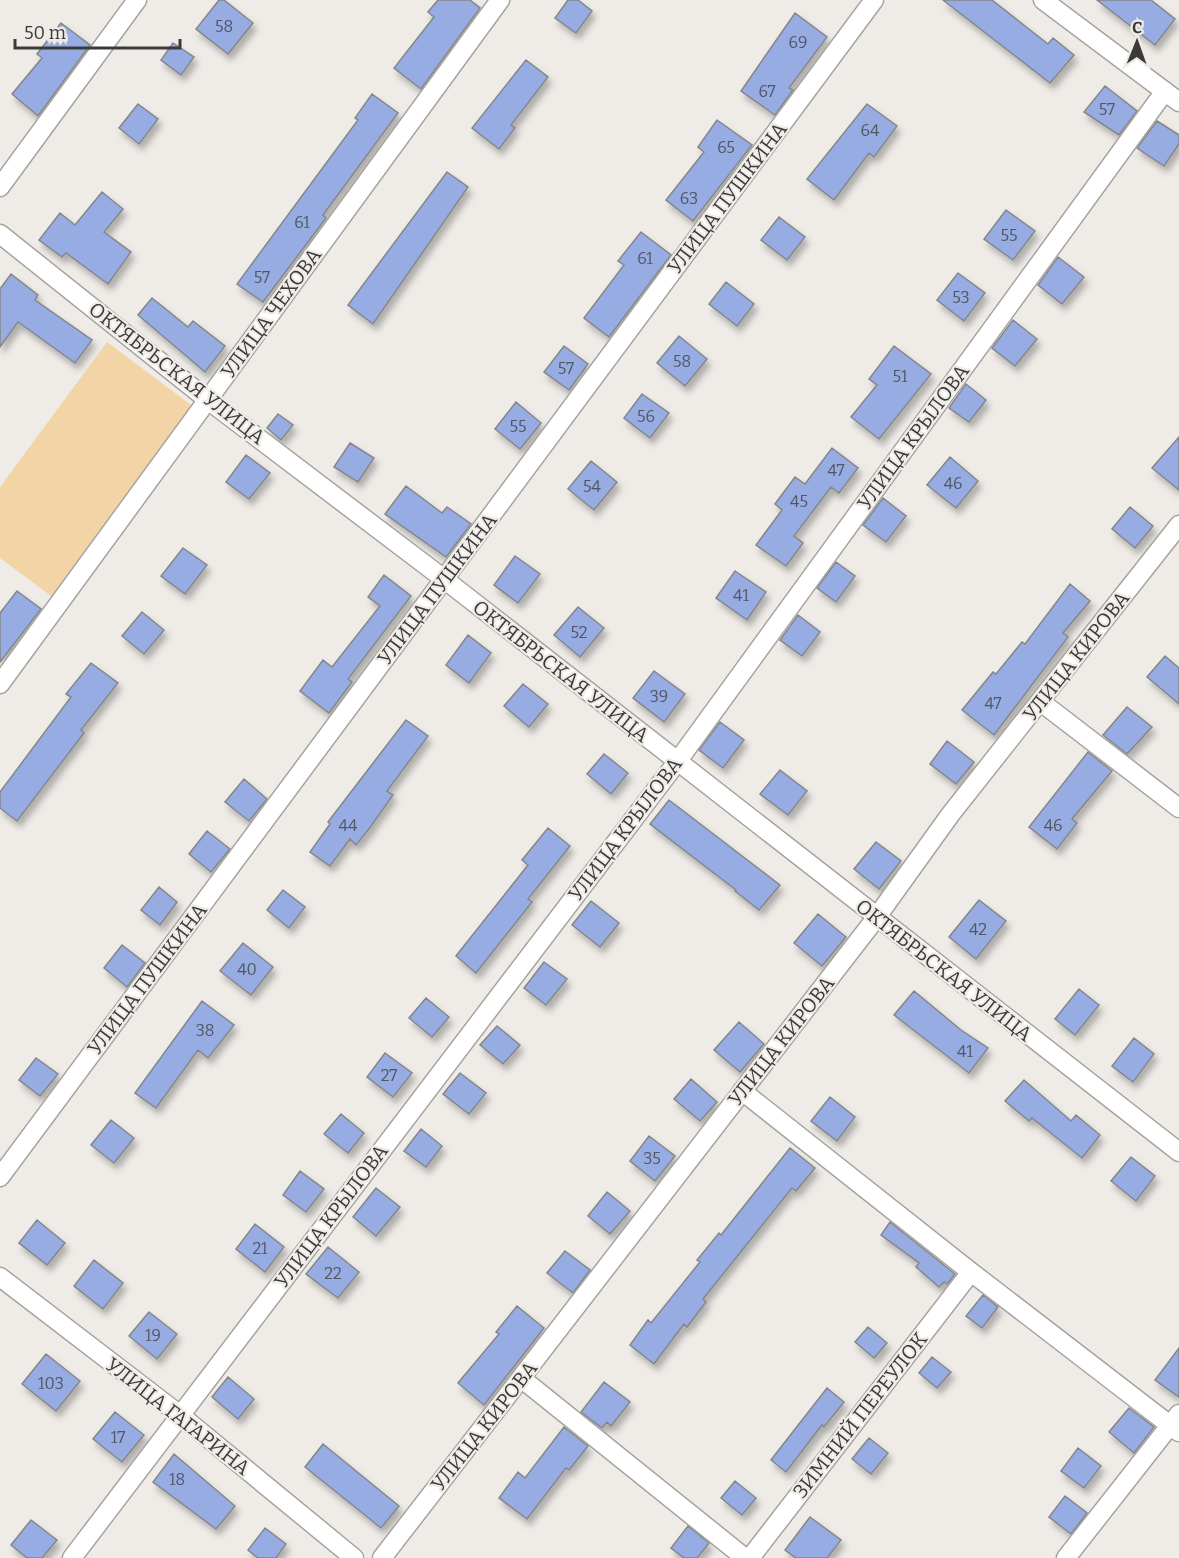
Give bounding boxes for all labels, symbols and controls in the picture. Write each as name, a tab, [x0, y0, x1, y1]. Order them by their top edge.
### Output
scale bar	[15, 12, 180, 50]
north arrow	[1107, 12, 1167, 72]
house number: 58	[215, 17, 233, 36]
text: С	[1132, 18, 1142, 37]
text: 50 m	[24, 22, 66, 44]
house number: 69	[789, 33, 807, 52]
house number: 67	[758, 82, 776, 101]
house number: 57	[1099, 100, 1115, 119]
street label: УЛИЦА ПУШКИНА	[662, 117, 792, 278]
house number: 64	[861, 121, 880, 140]
house number: 65	[717, 138, 735, 157]
house number: 63	[680, 189, 698, 208]
house number: 61	[294, 213, 310, 232]
house number: 55	[1000, 226, 1018, 245]
street label: УЛИЦА ЧЕХОВА	[216, 243, 327, 383]
house number: 61	[637, 249, 653, 268]
house number: 57	[254, 268, 270, 287]
house number: 53	[952, 288, 970, 307]
street label: ОКТЯБРЬСКАЯ УЛИЦА	[84, 297, 270, 450]
house number: 58	[673, 352, 691, 371]
house number: 57	[558, 359, 574, 378]
street label: УЛИЦА КРЫЛОВА	[852, 359, 974, 514]
house number: 51	[893, 367, 908, 386]
house number: 56	[637, 407, 655, 426]
house number: 55	[509, 417, 527, 436]
house number: 47	[827, 461, 845, 480]
house number: 46	[944, 474, 962, 493]
house number: 54	[583, 477, 602, 496]
house number: 45	[790, 492, 808, 511]
street label: УЛИЦА ПУШКИНА	[372, 508, 502, 669]
house number: 41	[733, 586, 749, 605]
street label: УЛИЦА КИРОВА	[1018, 586, 1135, 726]
street label: ОКТЯБРЬСКАЯ УЛИЦА	[468, 595, 654, 748]
house number: 52	[571, 623, 587, 642]
house number: 39	[650, 687, 668, 706]
house number: 47	[984, 694, 1002, 713]
street label: УЛИЦА КРЫЛОВА	[563, 752, 687, 906]
house number: 44	[339, 816, 358, 835]
house number: 46	[1044, 816, 1062, 835]
street label: ОКТЯБРЬСКАЯ УЛИЦА	[851, 894, 1037, 1047]
street label: УЛИЦА ПУШКИНА	[82, 898, 212, 1059]
house number: 42	[969, 920, 987, 939]
house number: 40	[237, 960, 257, 979]
street label: УЛИЦА КИРОВА	[723, 971, 840, 1111]
house number: 38	[196, 1021, 214, 1040]
house number: 41	[957, 1042, 973, 1061]
house number: 27	[381, 1066, 397, 1085]
street label: УЛИЦА КРЫЛОВА	[269, 1139, 393, 1293]
house number: 35	[643, 1149, 661, 1168]
house number: 21	[252, 1239, 268, 1258]
house number: 22	[324, 1264, 342, 1283]
house number: 19	[145, 1326, 161, 1345]
street label: ЗИМНИЙ ПЕРЕУЛОК	[788, 1327, 932, 1503]
street label: УЛИЦА ГАГАРИНА	[101, 1352, 256, 1480]
street label: УЛИЦА КИРОВА	[426, 1356, 543, 1496]
house number: 103	[38, 1374, 64, 1393]
house number: 17	[111, 1428, 125, 1447]
house number: 18	[169, 1470, 185, 1489]

